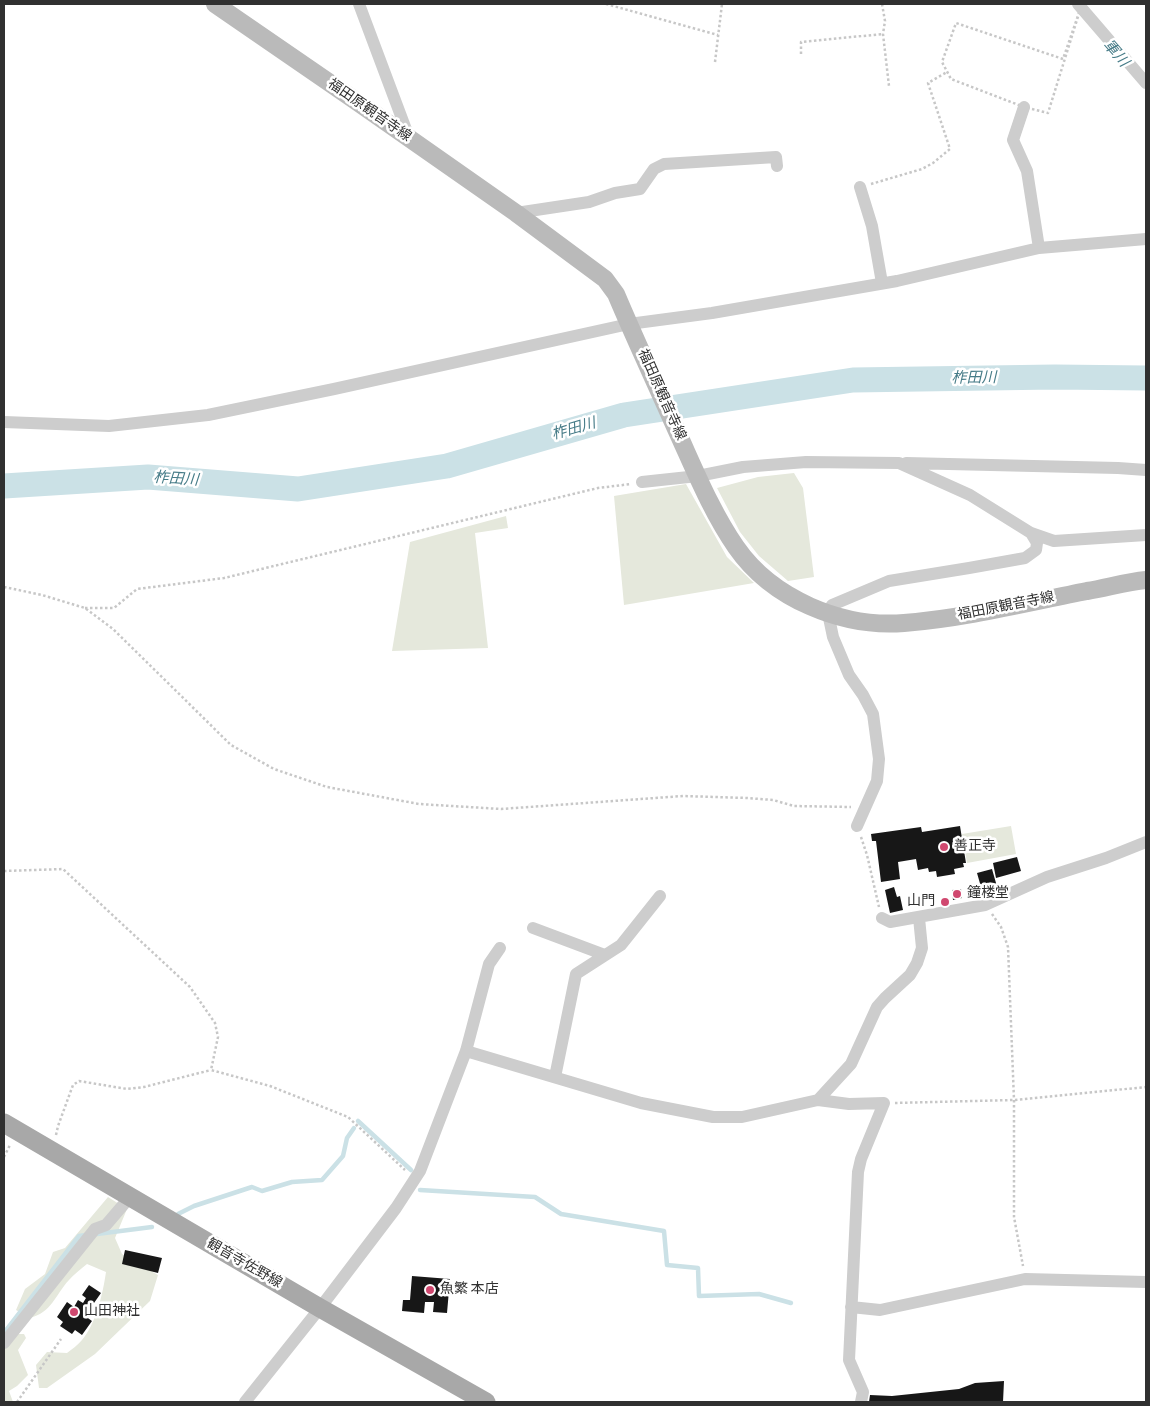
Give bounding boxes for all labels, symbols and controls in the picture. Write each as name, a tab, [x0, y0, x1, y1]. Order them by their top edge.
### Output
water label: 軍川	[1098, 37, 1132, 71]
street label: 福田原観音寺線	[324, 76, 414, 146]
street label: 福田原観音寺線	[633, 347, 689, 443]
water label: 柞田川	[951, 370, 997, 388]
water label: 柞田川	[550, 415, 598, 445]
water label: 柞田川	[153, 469, 199, 491]
street label: 福田原観音寺線	[956, 589, 1056, 625]
place label: 善正寺	[954, 839, 996, 855]
marker: 善正寺	[938, 841, 950, 853]
place label: 鐘楼堂	[967, 886, 1009, 902]
marker: 鐘楼堂	[951, 888, 963, 900]
place label: 山門	[907, 894, 935, 910]
marker: 山門	[939, 896, 951, 908]
street label: 観音寺佐野線	[203, 1236, 285, 1292]
place label: 魚繁 本店	[440, 1282, 499, 1298]
marker: 魚繁 本店	[424, 1284, 436, 1296]
place label: 山田神社	[84, 1304, 140, 1320]
marker: 山田神社	[68, 1306, 80, 1318]

